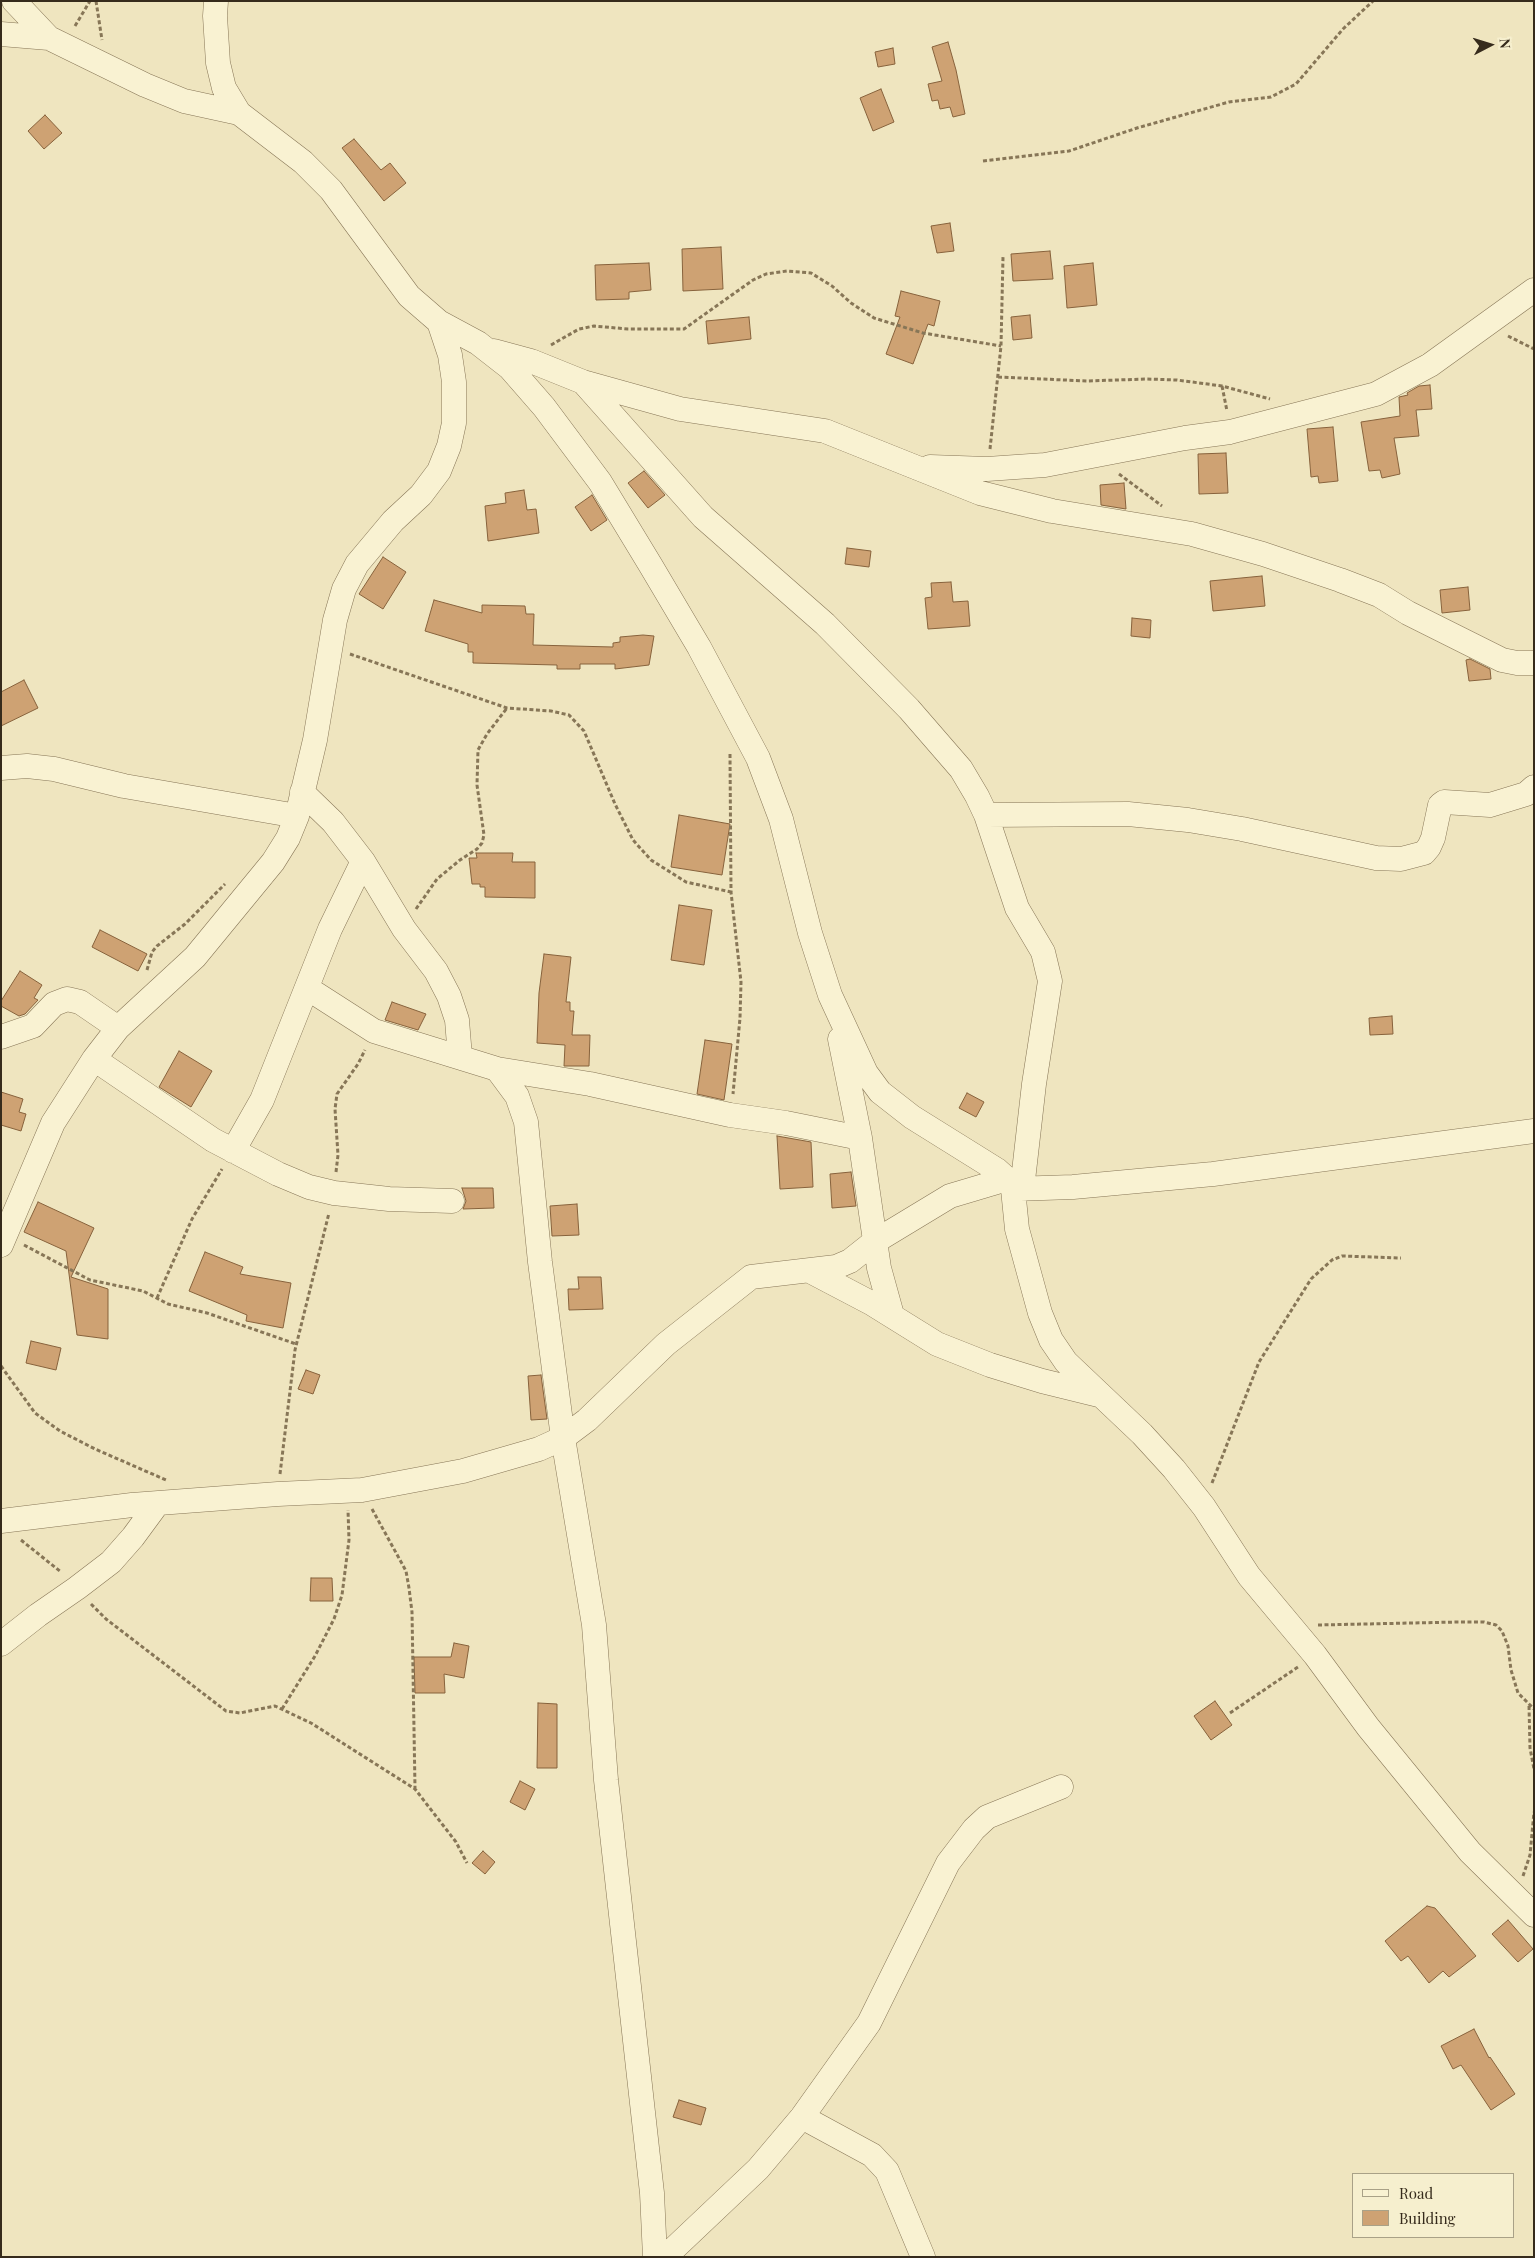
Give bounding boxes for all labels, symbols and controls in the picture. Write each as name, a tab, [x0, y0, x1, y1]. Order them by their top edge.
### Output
north arrow	[1465, 20, 1515, 70]
text: N	[1496, 38, 1515, 50]
legend	[1352, 2173, 1515, 2238]
text: Road	[1399, 2183, 1433, 2203]
text: Building	[1399, 2208, 1455, 2228]

